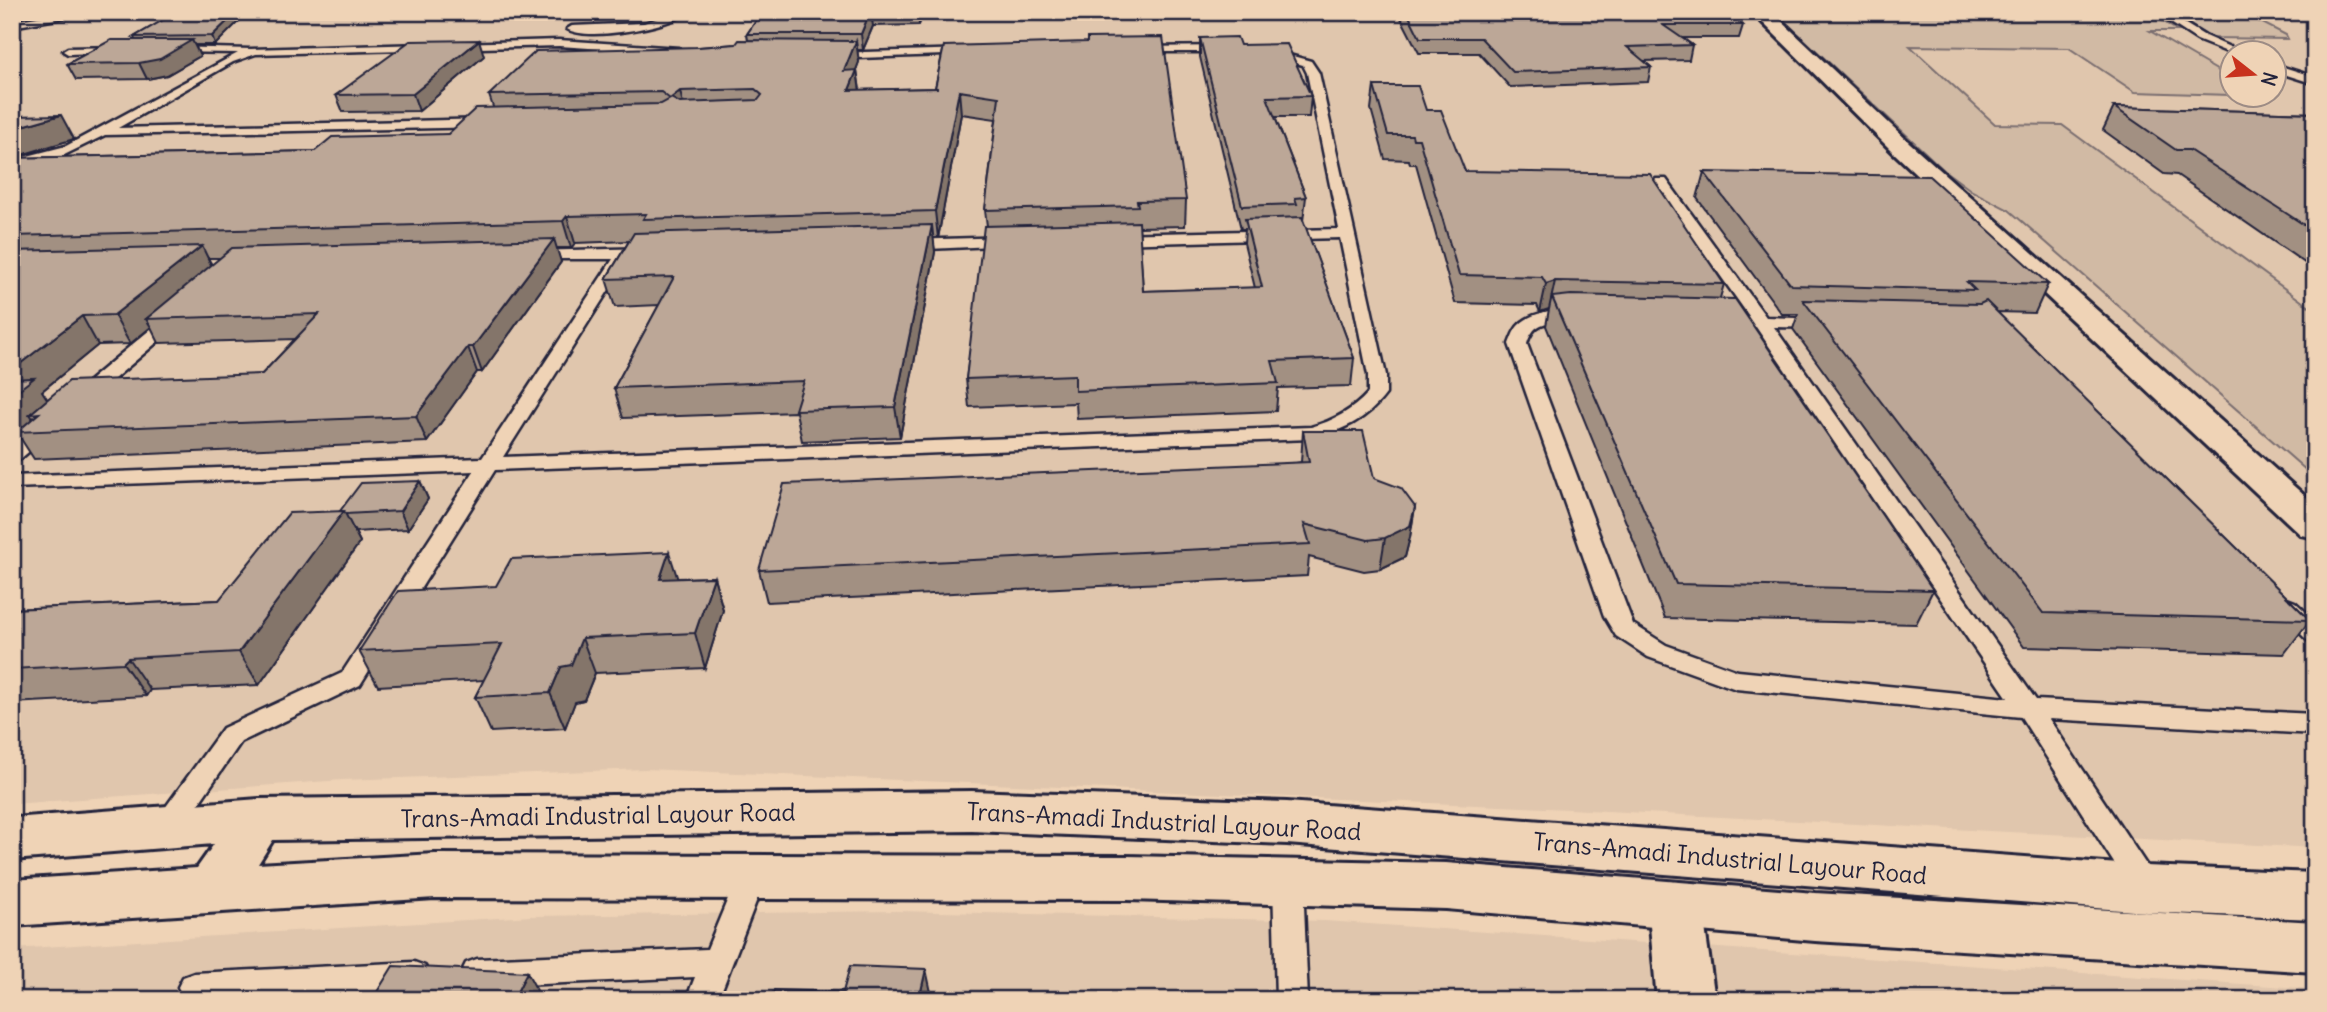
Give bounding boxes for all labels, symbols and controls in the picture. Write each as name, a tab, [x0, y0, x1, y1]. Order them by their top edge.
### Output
north arrow	[2218, 38, 2288, 108]
text: N	[2256, 69, 2283, 89]
street label: Trans-Amadi Industrial Layour Road	[966, 796, 1362, 846]
street label: Trans-Amadi Industrial Layour Road	[400, 797, 796, 833]
street label: Trans-Amadi Industrial Layour Road	[1532, 826, 1928, 890]

